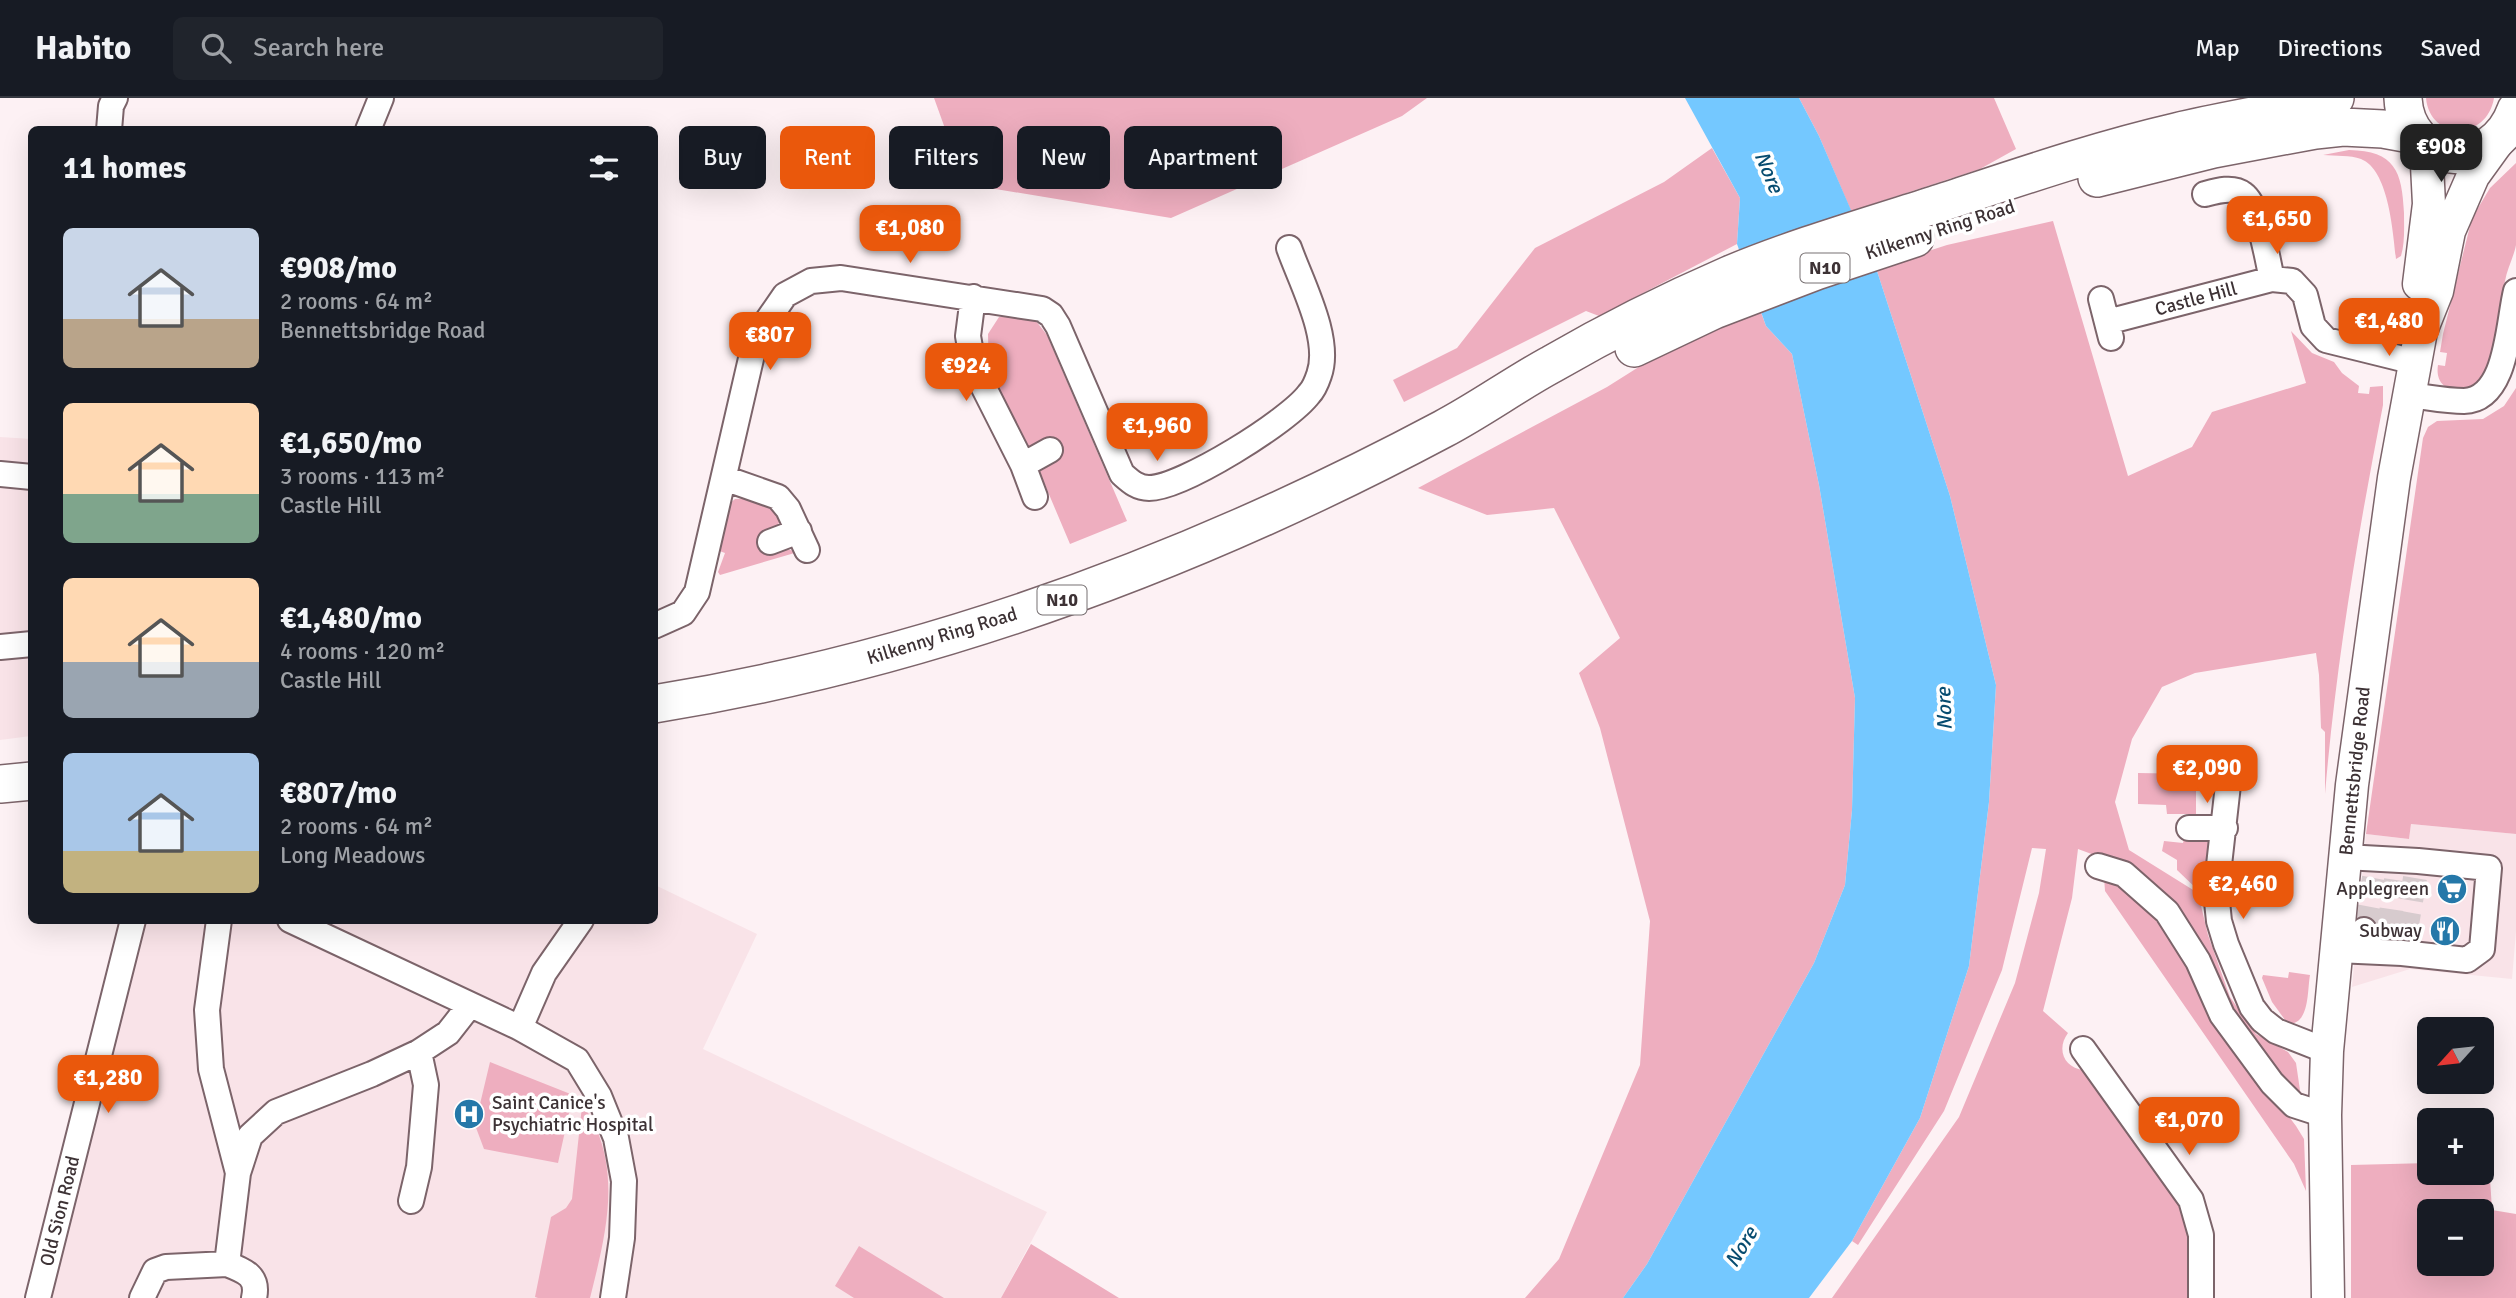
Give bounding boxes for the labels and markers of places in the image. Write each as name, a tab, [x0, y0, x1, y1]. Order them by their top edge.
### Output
pin: €908	[2400, 125, 2482, 184]
pin: €1,650	[2220, 197, 2334, 256]
pin: €1,080	[853, 206, 967, 265]
pin: €1,480	[2332, 299, 2446, 358]
pin: €807	[729, 313, 811, 372]
pin: €924	[925, 344, 1007, 403]
pin: €1,960	[1100, 404, 1214, 463]
pin: €2,090	[2150, 746, 2264, 805]
pin: €2,460	[2186, 862, 2300, 921]
supermarket icon: Applegreen	[2435, 872, 2469, 906]
place label: Applegreen	[2336, 877, 2429, 901]
restaurant icon: Subway	[2428, 914, 2462, 948]
place label: Subway	[2359, 919, 2422, 943]
pin: €1,280	[51, 1056, 165, 1115]
place label: Saint Canice's Psychiatric Hospital	[492, 1091, 654, 1137]
hospital icon: Saint Canice's Psychiatric Hospital	[452, 1097, 486, 1131]
pin: €1,070	[2132, 1098, 2246, 1157]

